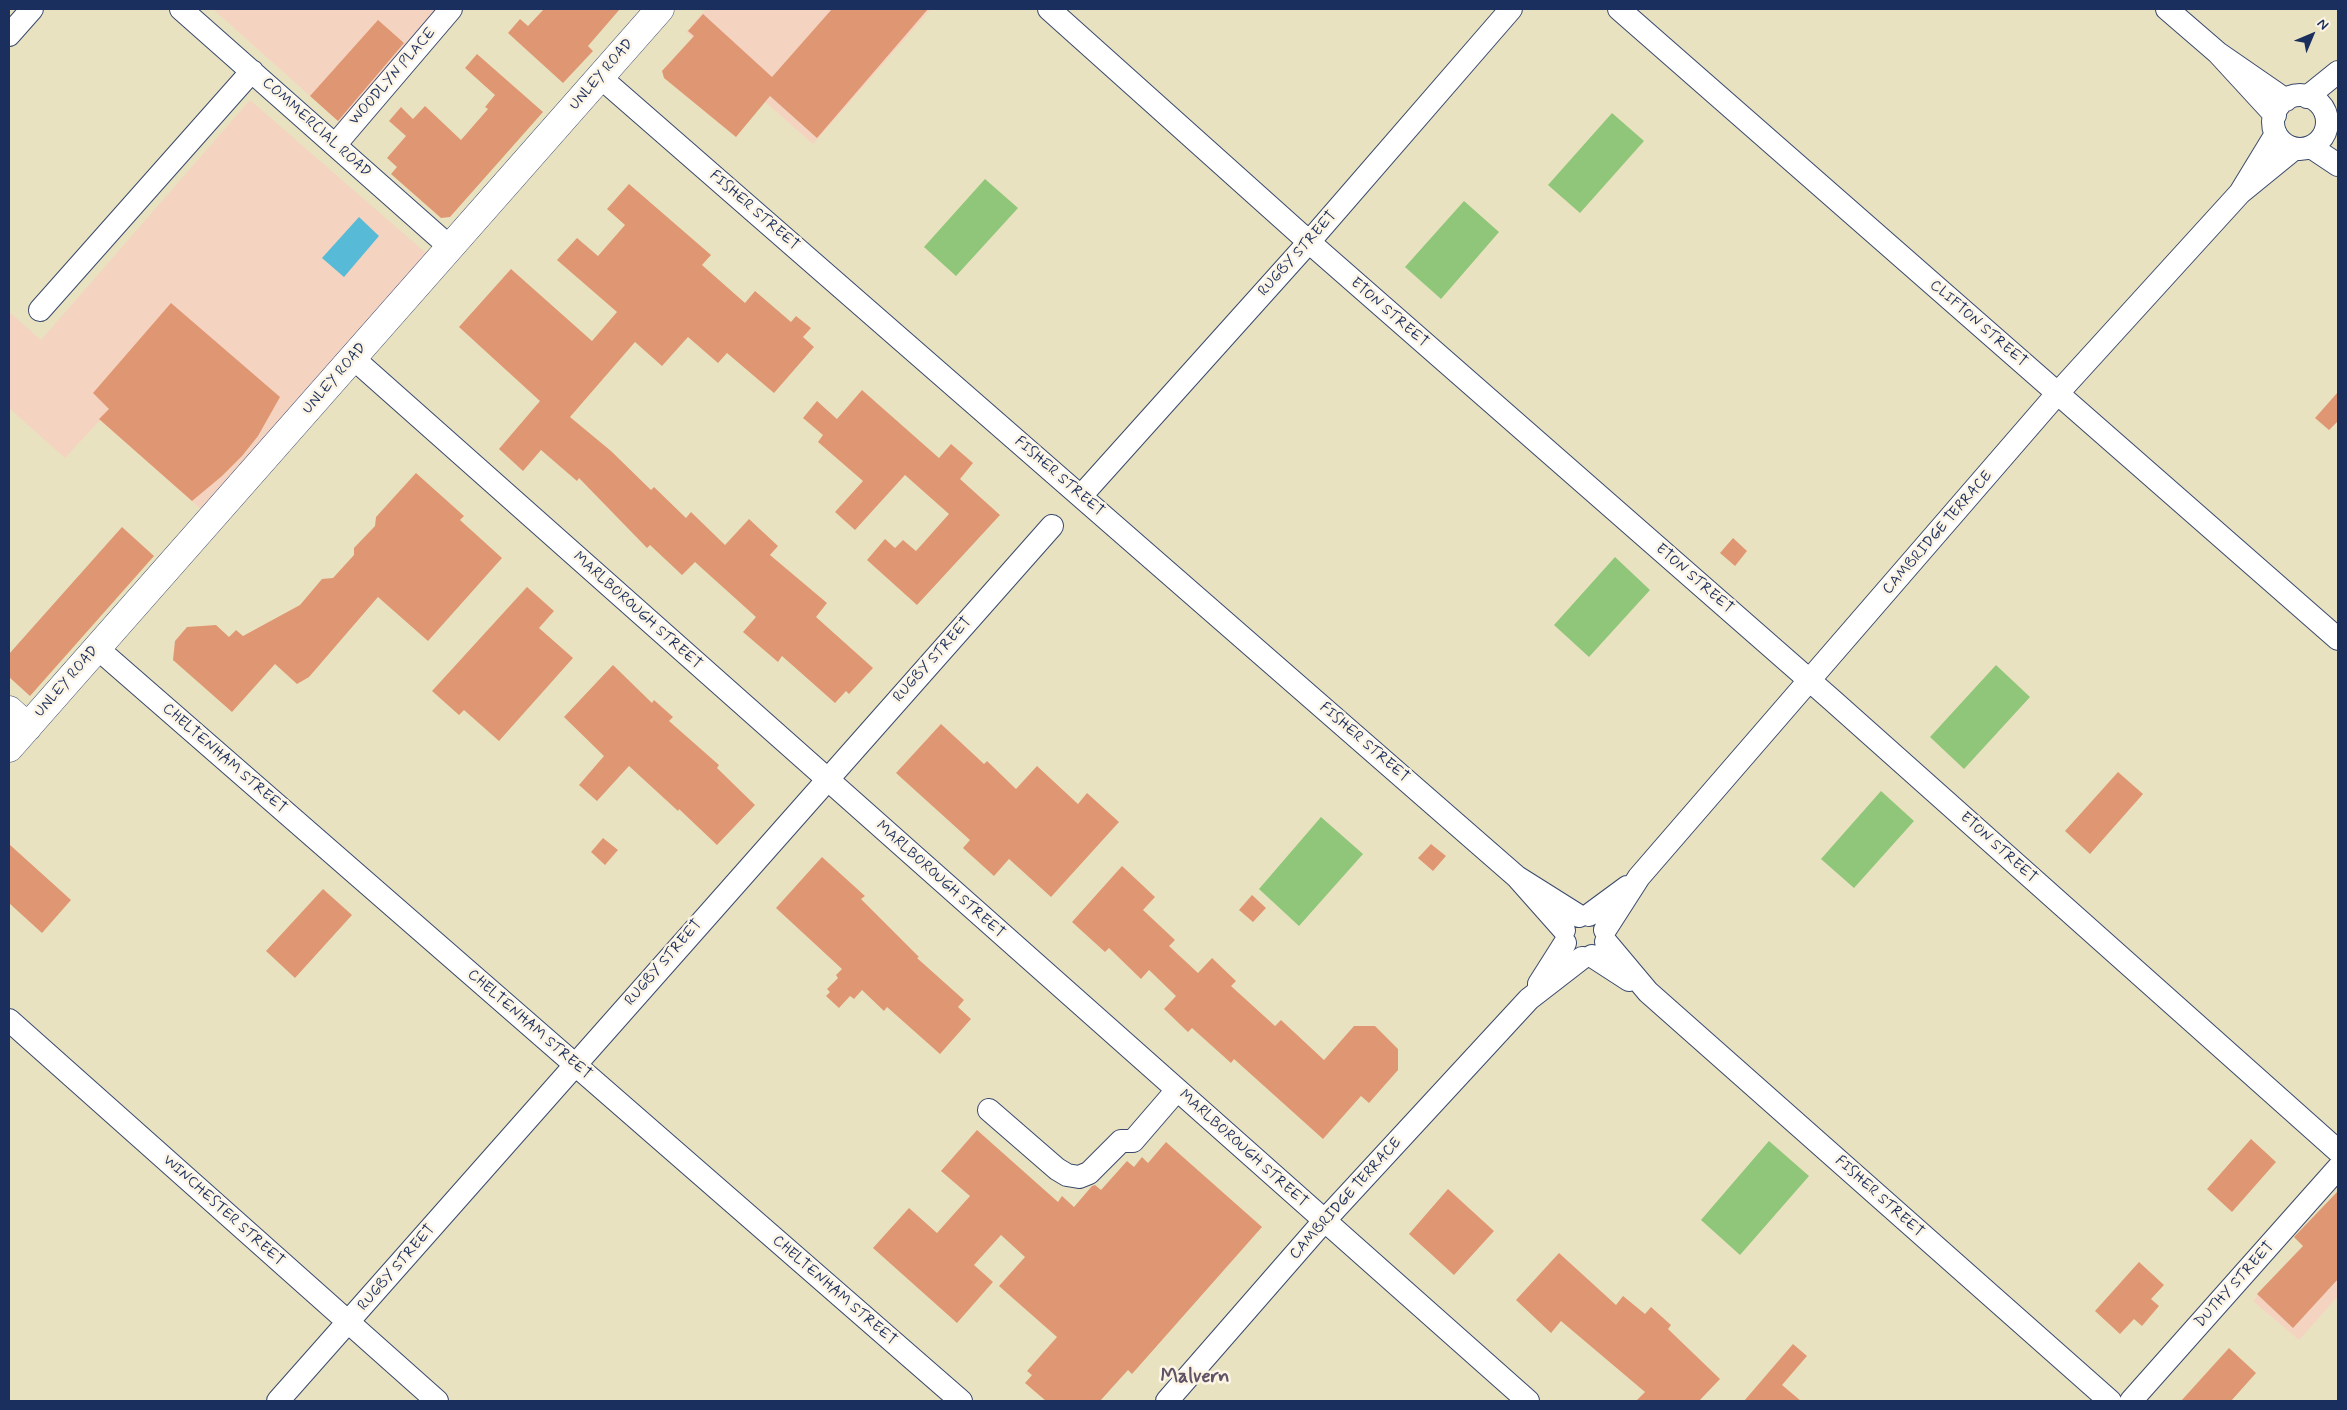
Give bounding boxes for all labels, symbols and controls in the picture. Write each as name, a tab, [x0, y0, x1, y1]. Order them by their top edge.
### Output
north arrow	[2287, 10, 2337, 60]
text: N	[2313, 15, 2332, 34]
street label: WOODLYN PLACE	[346, 25, 440, 129]
street label: UNLEY ROAD	[566, 36, 638, 114]
street label: COMMERCIAL ROAD	[258, 74, 374, 182]
street label: FISHER STREET	[705, 167, 803, 255]
street label: RUGBY STREET	[1255, 208, 1341, 300]
street label: ETON STREET	[1346, 274, 1432, 352]
street label: CLIFTON STREET	[1926, 277, 2030, 371]
street label: UNLEY ROAD	[299, 340, 371, 418]
street label: FISHER STREET	[1010, 433, 1108, 521]
street label: CAMBRIDGE TERRACE	[1879, 467, 1997, 599]
street label: ETON STREET	[1651, 540, 1737, 618]
street label: MARLBOROUGH STREET	[569, 548, 705, 674]
street label: RUGBY STREET	[890, 614, 976, 706]
street label: UNLEY ROAD	[31, 643, 103, 721]
street label: FISHER STREET	[1315, 699, 1413, 787]
street label: CHELTENHAM STREET	[158, 700, 290, 818]
street label: ETON STREET	[1956, 809, 2040, 887]
street label: MARLBOROUGH STREET	[872, 817, 1008, 943]
street label: RUGBY STREET	[622, 916, 706, 1010]
street label: CHELTENHAM STREET	[463, 966, 595, 1084]
street label: MARLBOROUGH STREET	[1175, 1086, 1311, 1212]
street label: CAMBRIDGE TERRACE	[1286, 1134, 1406, 1264]
street label: WINCHESTER STREET	[158, 1152, 288, 1270]
street label: FISHER STREET	[1831, 1152, 1927, 1242]
street label: RUGBY STREET	[355, 1221, 439, 1315]
street label: CHELTENHAM STREET	[768, 1232, 900, 1350]
street label: DUTHY STREET	[2192, 1238, 2278, 1332]
district label: Malvern	[1160, 1366, 1230, 1390]

